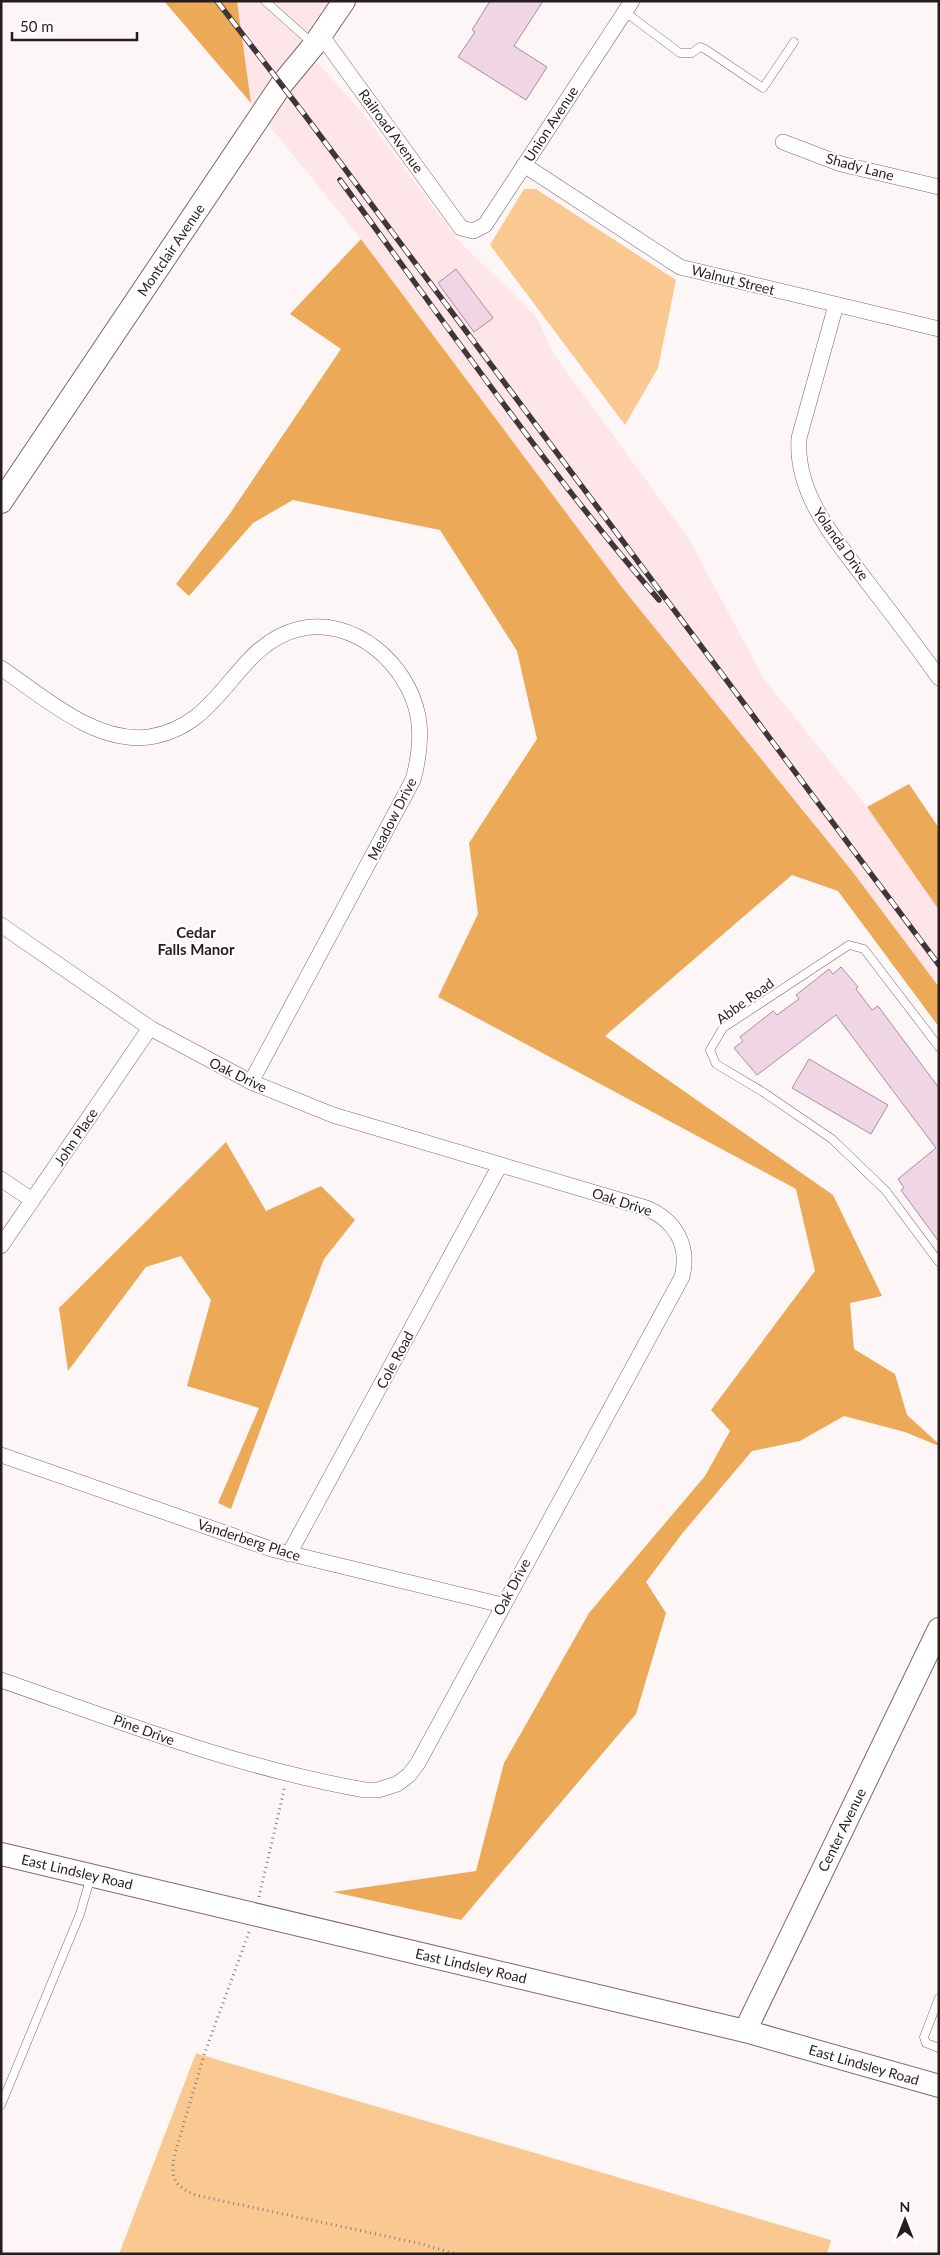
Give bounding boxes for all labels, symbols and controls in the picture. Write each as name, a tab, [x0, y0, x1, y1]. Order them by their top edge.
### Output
scale bar	[12, 10, 138, 42]
text: 50 m	[20, 17, 54, 35]
street label: Union Avenue	[520, 83, 581, 165]
street label: Railroad Avenue	[355, 86, 427, 176]
street label: Shady Lane	[824, 149, 896, 184]
street label: Montclair Avenue	[133, 200, 208, 299]
street label: Walnut Street	[690, 261, 776, 298]
street label: Yolanda Drive	[810, 504, 873, 583]
street label: Meadow Drive	[363, 775, 420, 863]
district label: Cedar Falls Manor	[157, 923, 235, 958]
street label: Abbe Road	[713, 974, 777, 1027]
street label: Oak Drive	[207, 1053, 270, 1096]
street label: John Place	[50, 1105, 101, 1169]
street label: Oak Drive	[590, 1184, 654, 1219]
street label: Cole Road	[372, 1328, 417, 1391]
street label: Vanderberg Place	[196, 1515, 303, 1564]
street label: Oak Drive	[489, 1555, 534, 1618]
street label: Pine Drive	[111, 1711, 177, 1748]
street label: Center Avenue	[814, 1785, 869, 1874]
street label: East Lindsley Road	[20, 1850, 135, 1893]
street label: East Lindsley Road	[414, 1944, 529, 1987]
street label: East Lindsley Road	[807, 2041, 921, 2088]
north arrow	[880, 2195, 930, 2245]
text: N	[900, 2198, 910, 2215]

